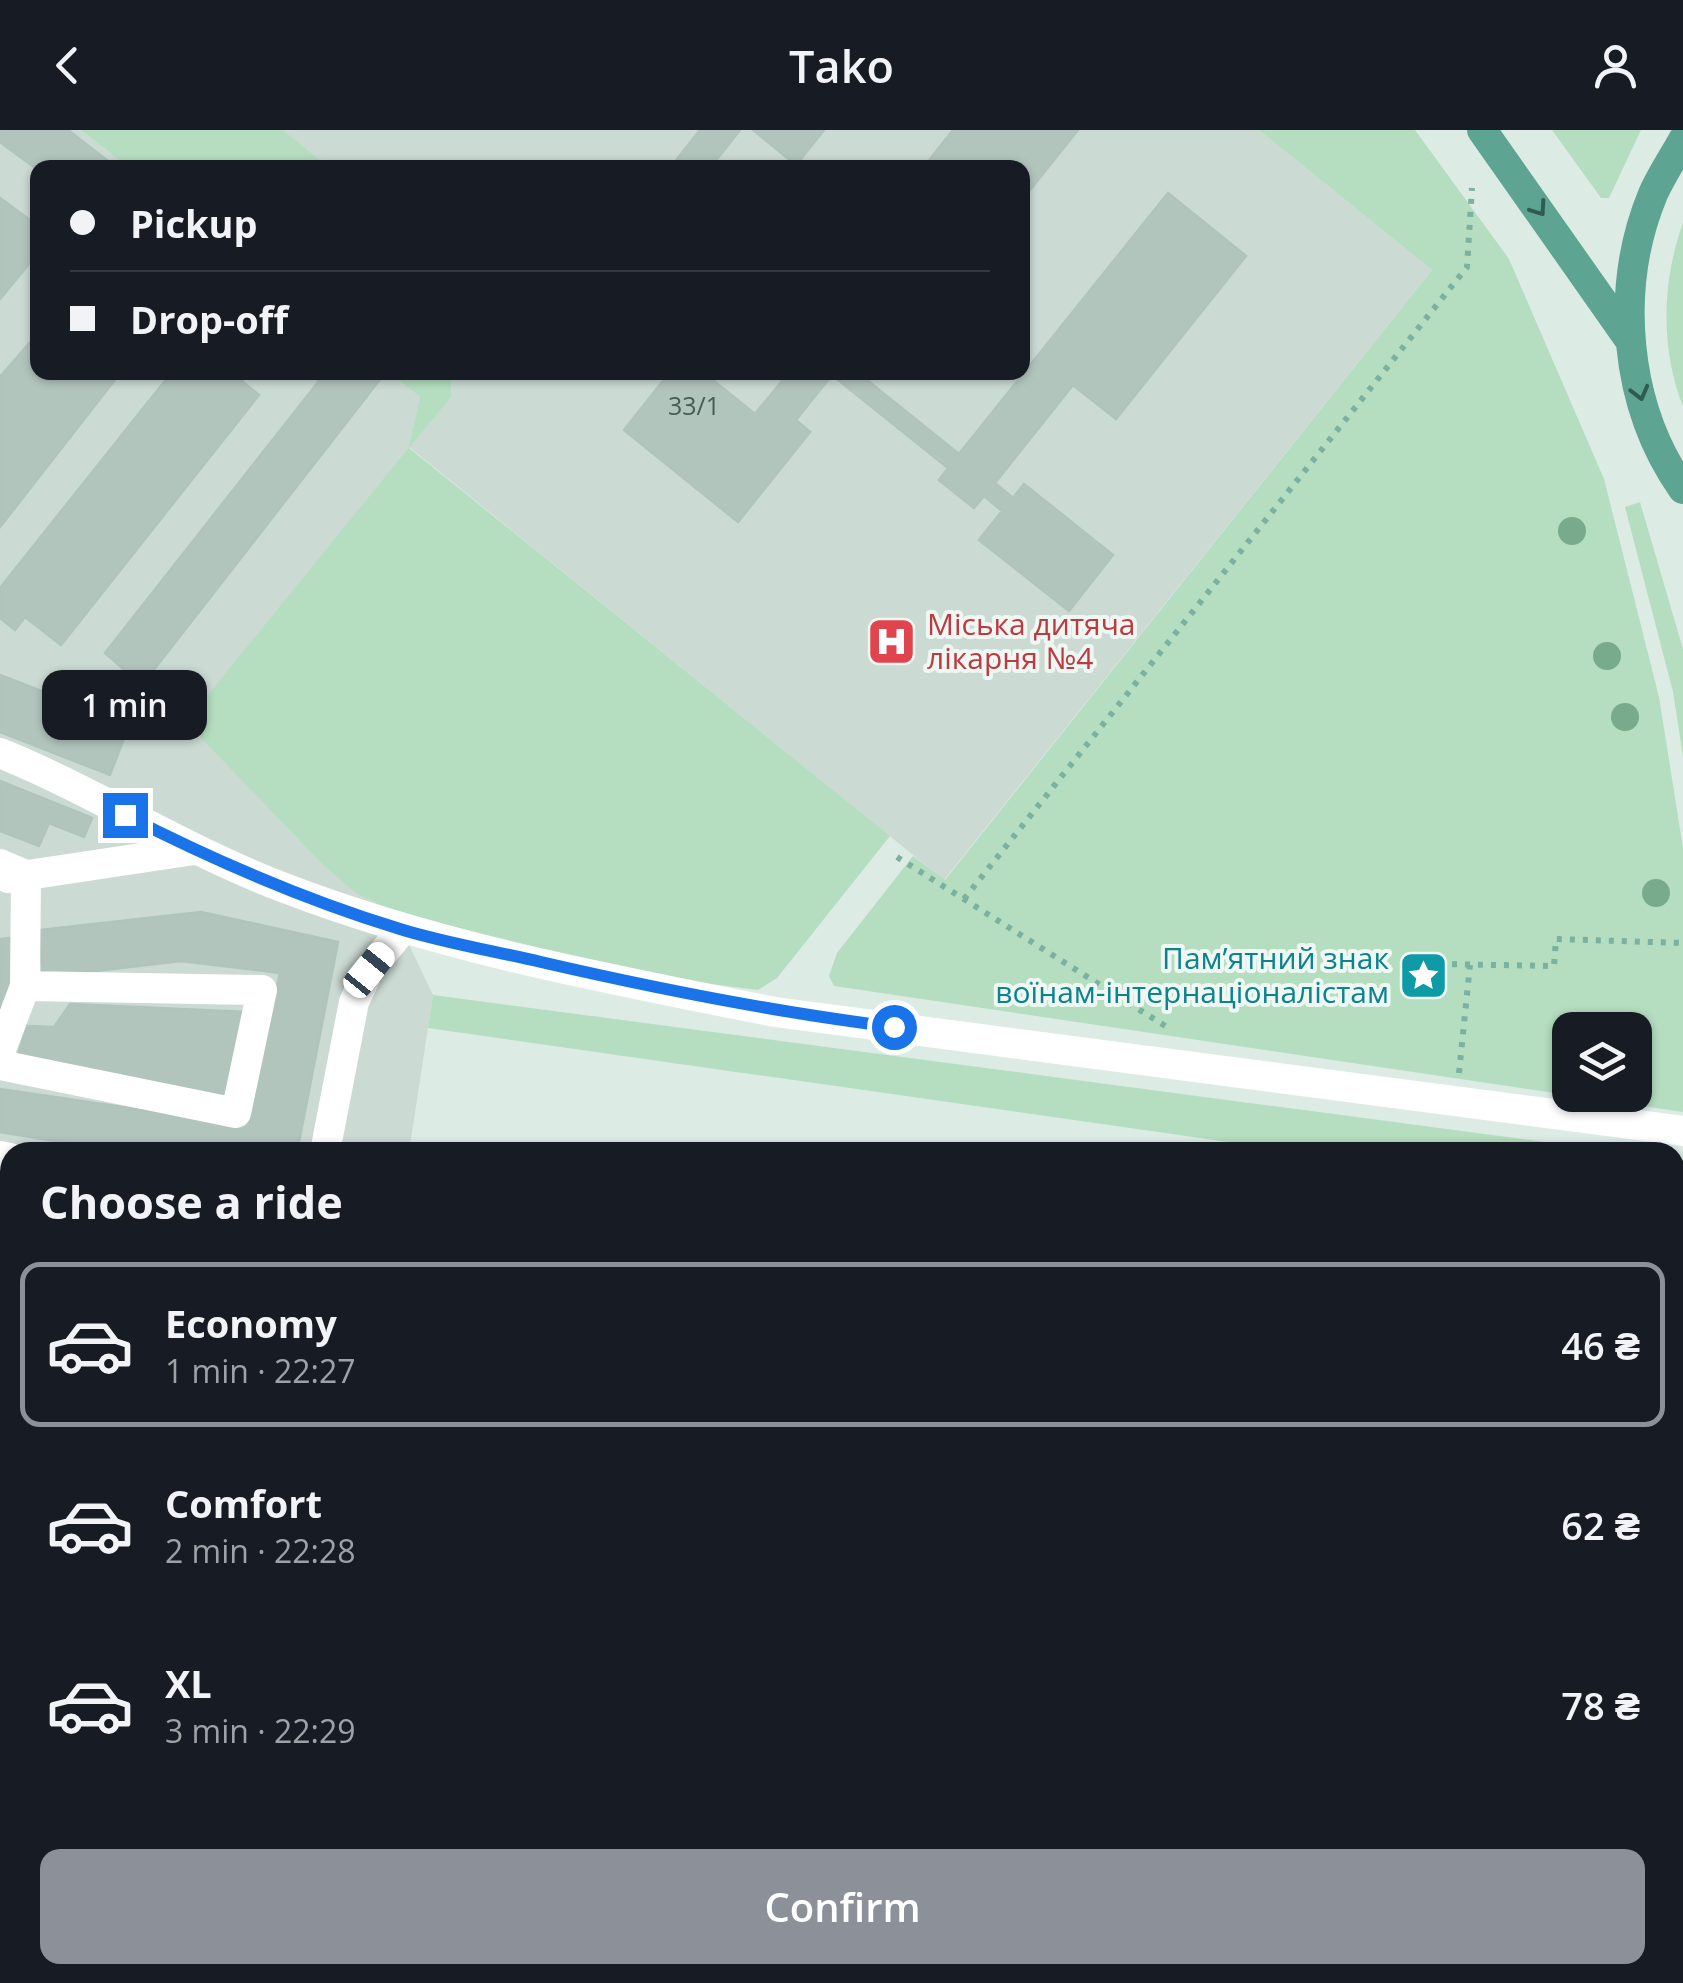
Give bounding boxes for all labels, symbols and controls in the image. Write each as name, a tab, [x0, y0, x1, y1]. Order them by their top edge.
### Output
text: Tako	[789, 35, 894, 96]
icon: back	[40, 38, 95, 93]
icon: person	[1588, 38, 1643, 93]
text: Pickup	[130, 197, 258, 249]
one-way arrow	[1527, 198, 1545, 216]
text: Drop-off	[130, 293, 288, 345]
one-way arrow	[1628, 384, 1649, 401]
house number: 33/1	[668, 388, 720, 422]
place label: Міська дитяча лікарня №4	[927, 603, 1136, 678]
hospital icon: Міська дитяча лікарня №4	[866, 616, 918, 668]
callout: 1 min	[42, 670, 208, 740]
text: 1 min	[81, 683, 168, 726]
route end	[103, 793, 148, 838]
car	[338, 937, 400, 1003]
place label: Пам’ятний знак воїнам-інтернаціоналістам	[995, 937, 1390, 1012]
place icon: Пам’ятний знак воїнам-інтернаціоналістам	[1398, 950, 1450, 1002]
route start	[872, 1005, 917, 1050]
map controls	[1552, 1012, 1652, 1112]
button: layers	[1552, 1012, 1652, 1112]
text: Choose a ride	[40, 1171, 343, 1232]
text: Economy	[165, 1297, 337, 1349]
icon: car	[45, 1300, 135, 1390]
text: 46 ₴	[1561, 1319, 1640, 1371]
text: 1 min · 22:27	[165, 1349, 356, 1392]
text: Comfort	[165, 1477, 322, 1529]
icon: car	[45, 1480, 135, 1570]
text: 62 ₴	[1561, 1499, 1640, 1551]
text: 2 min · 22:28	[165, 1529, 356, 1572]
text: XL	[165, 1657, 212, 1709]
icon: car	[45, 1660, 135, 1750]
text: 78 ₴	[1561, 1679, 1640, 1731]
text: 3 min · 22:29	[165, 1709, 356, 1752]
button: Confirm	[40, 1849, 1645, 1964]

